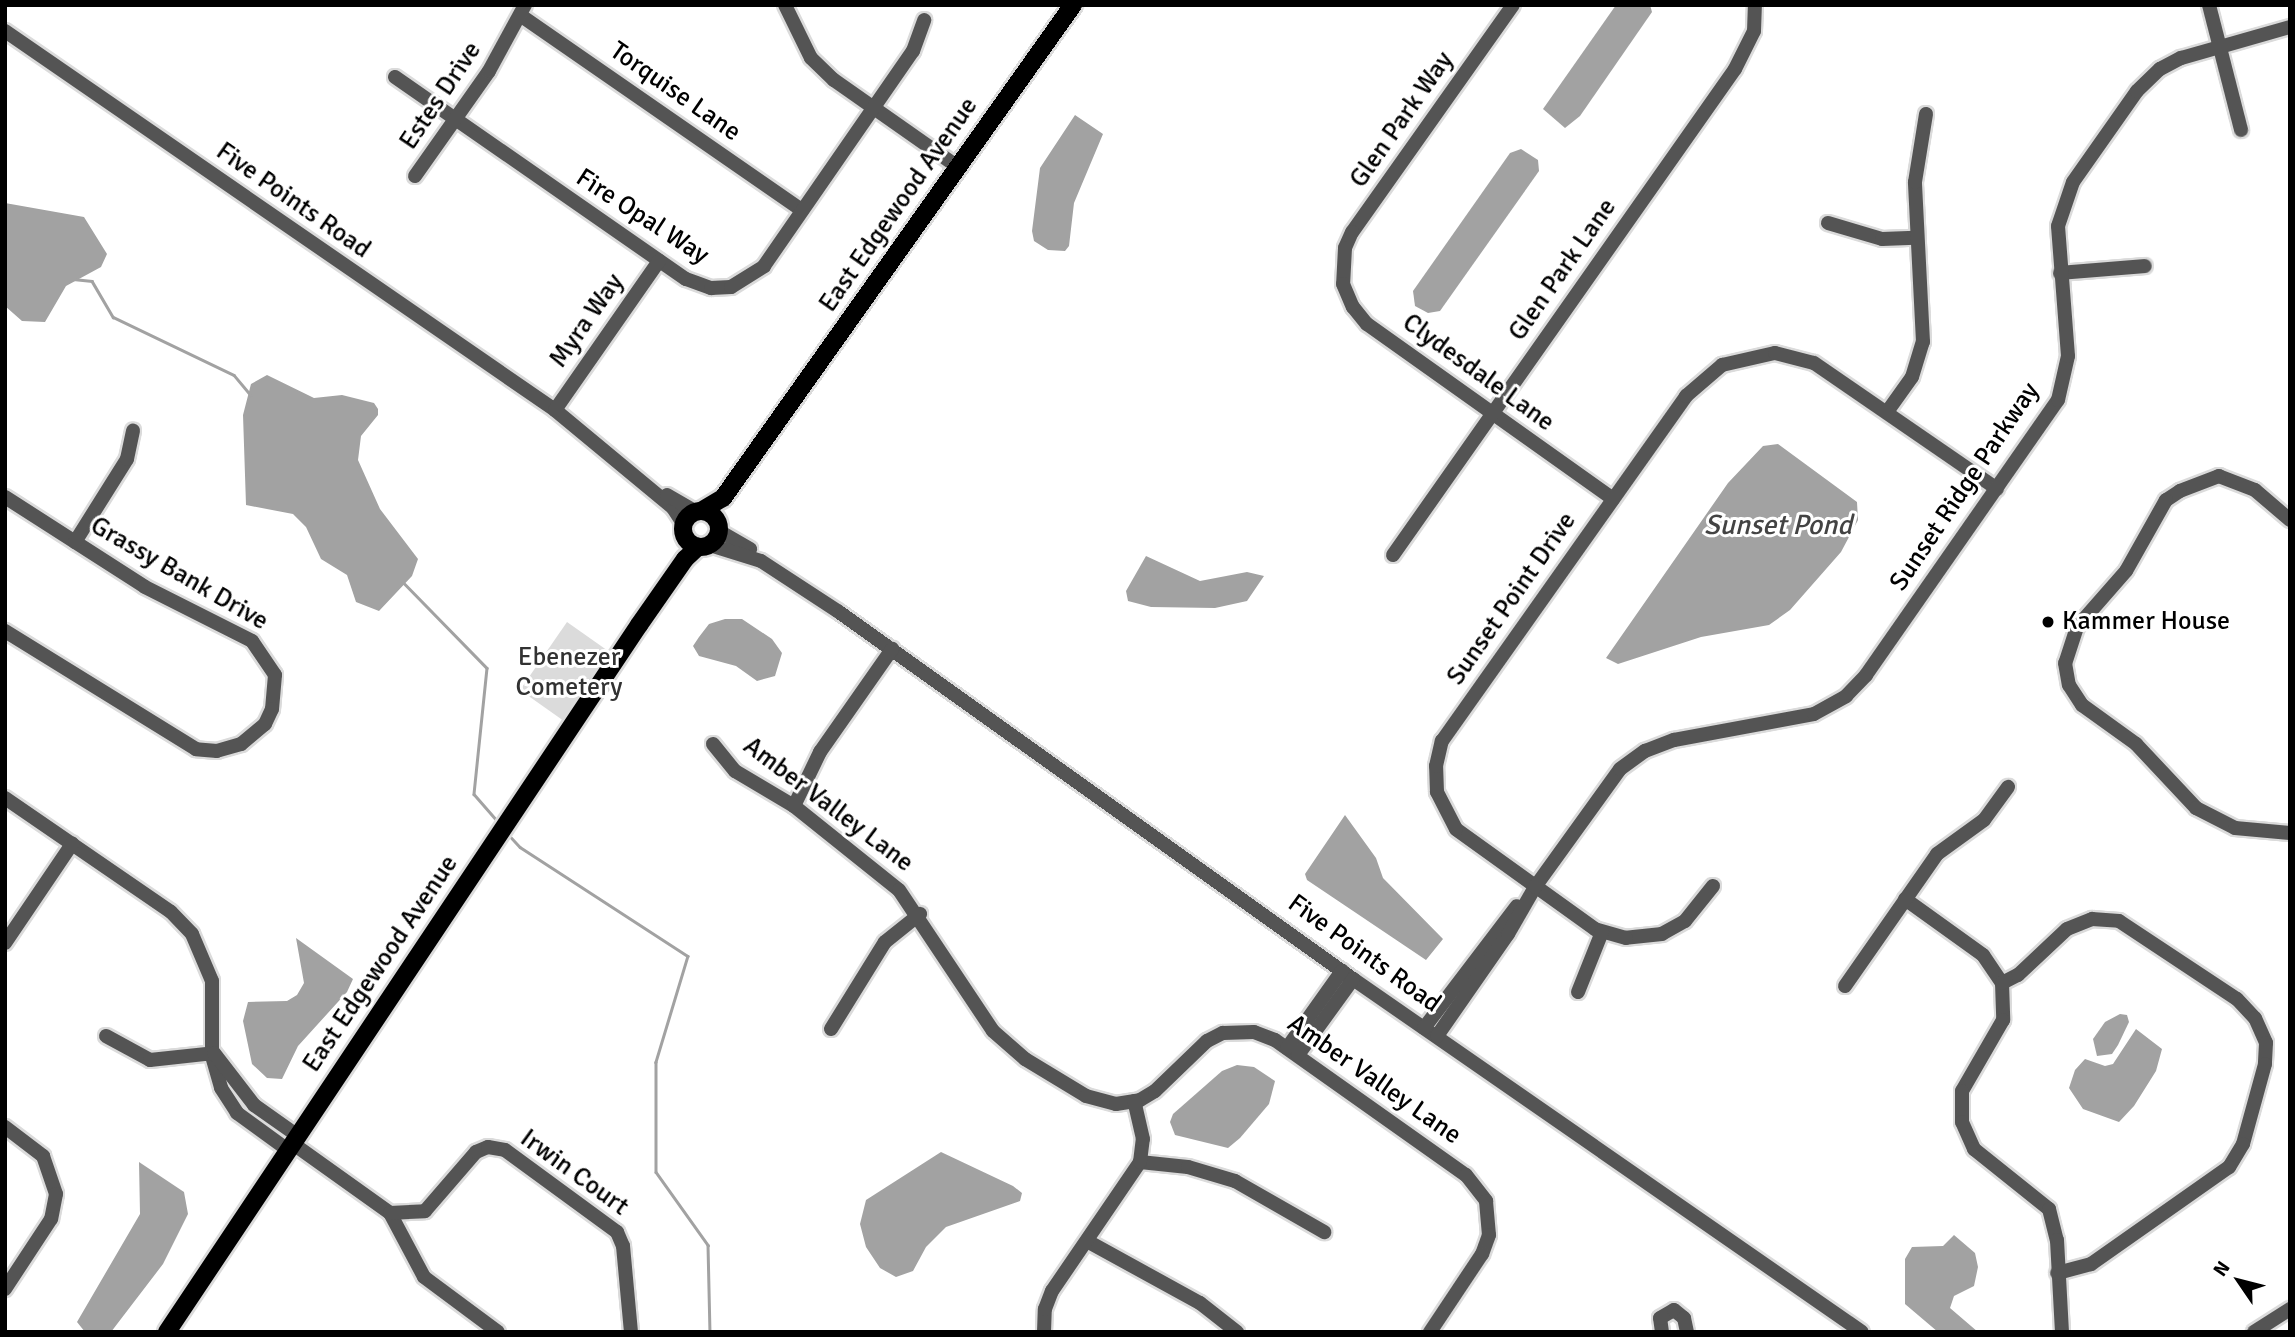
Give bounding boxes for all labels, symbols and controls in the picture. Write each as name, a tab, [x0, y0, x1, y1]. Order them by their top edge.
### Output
street label: Estes Drive	[394, 36, 488, 156]
street label: Torquise Lane	[604, 36, 746, 148]
street label: Glen Park Way	[1344, 46, 1460, 194]
street label: East Edgewood Avenue	[813, 92, 985, 318]
street label: Five Points Road	[210, 136, 376, 266]
street label: Fire Opal Way	[570, 163, 714, 271]
street label: Glen Park Lane	[1503, 193, 1623, 347]
street label: Myra Way	[543, 268, 631, 374]
street label: Clydesdale Lane	[1396, 308, 1560, 438]
street label: Sunset Ridge Parkway	[1884, 377, 2046, 597]
street label: Sunset Point Drive	[1441, 507, 1583, 691]
water label: Sunset Pond	[1704, 508, 1852, 542]
street label: Grassy Bank Drive	[85, 511, 273, 637]
place label: Kammer House	[2062, 606, 2230, 638]
marker: Kammer House	[2040, 614, 2056, 630]
park label: Ebenezer Cometery	[515, 642, 623, 704]
street label: Amber Valley Lane	[737, 731, 919, 879]
street label: East Edgewood Avenue	[297, 850, 465, 1078]
street label: Five Points Road	[1282, 888, 1446, 1020]
street label: Amber Valley Lane	[1281, 1009, 1467, 1151]
street label: Irwin Court	[514, 1123, 634, 1223]
north arrow	[2204, 1246, 2274, 1316]
text: N	[2208, 1257, 2235, 1281]

